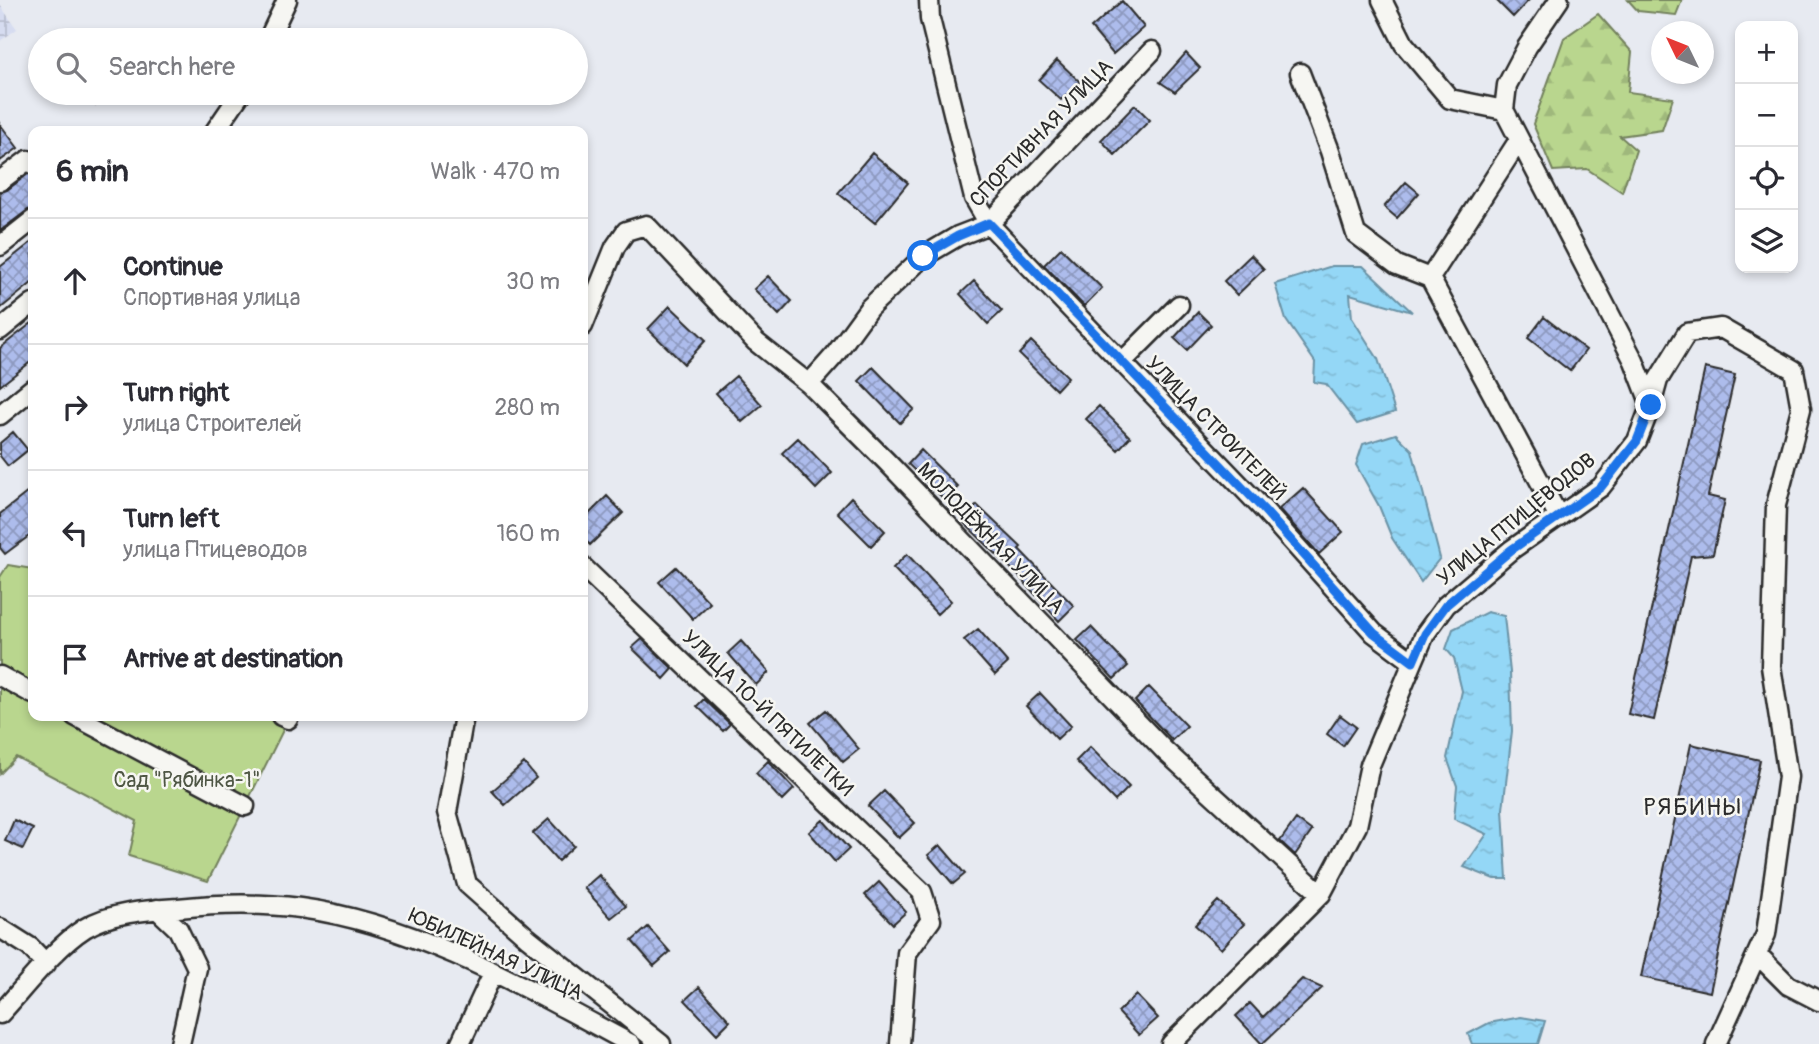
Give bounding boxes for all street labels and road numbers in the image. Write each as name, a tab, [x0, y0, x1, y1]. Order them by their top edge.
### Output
street label: СПОРТИВНАЯ УЛИЦА	[964, 54, 1119, 213]
street label: УЛИЦА СТРОИТЕЛЕЙ	[1140, 350, 1292, 506]
street label: УЛИЦА ПТИЦЕВОДОВ	[1431, 447, 1601, 592]
street label: МОЛОДЁЖНАЯ УЛИЦА	[911, 457, 1070, 620]
street label: УЛИЦА 10-Й ПЯТИЛЕТКИ	[676, 624, 859, 802]
street label: ЮБИЛЕЙНАЯ УЛИЦА	[404, 902, 587, 1007]

